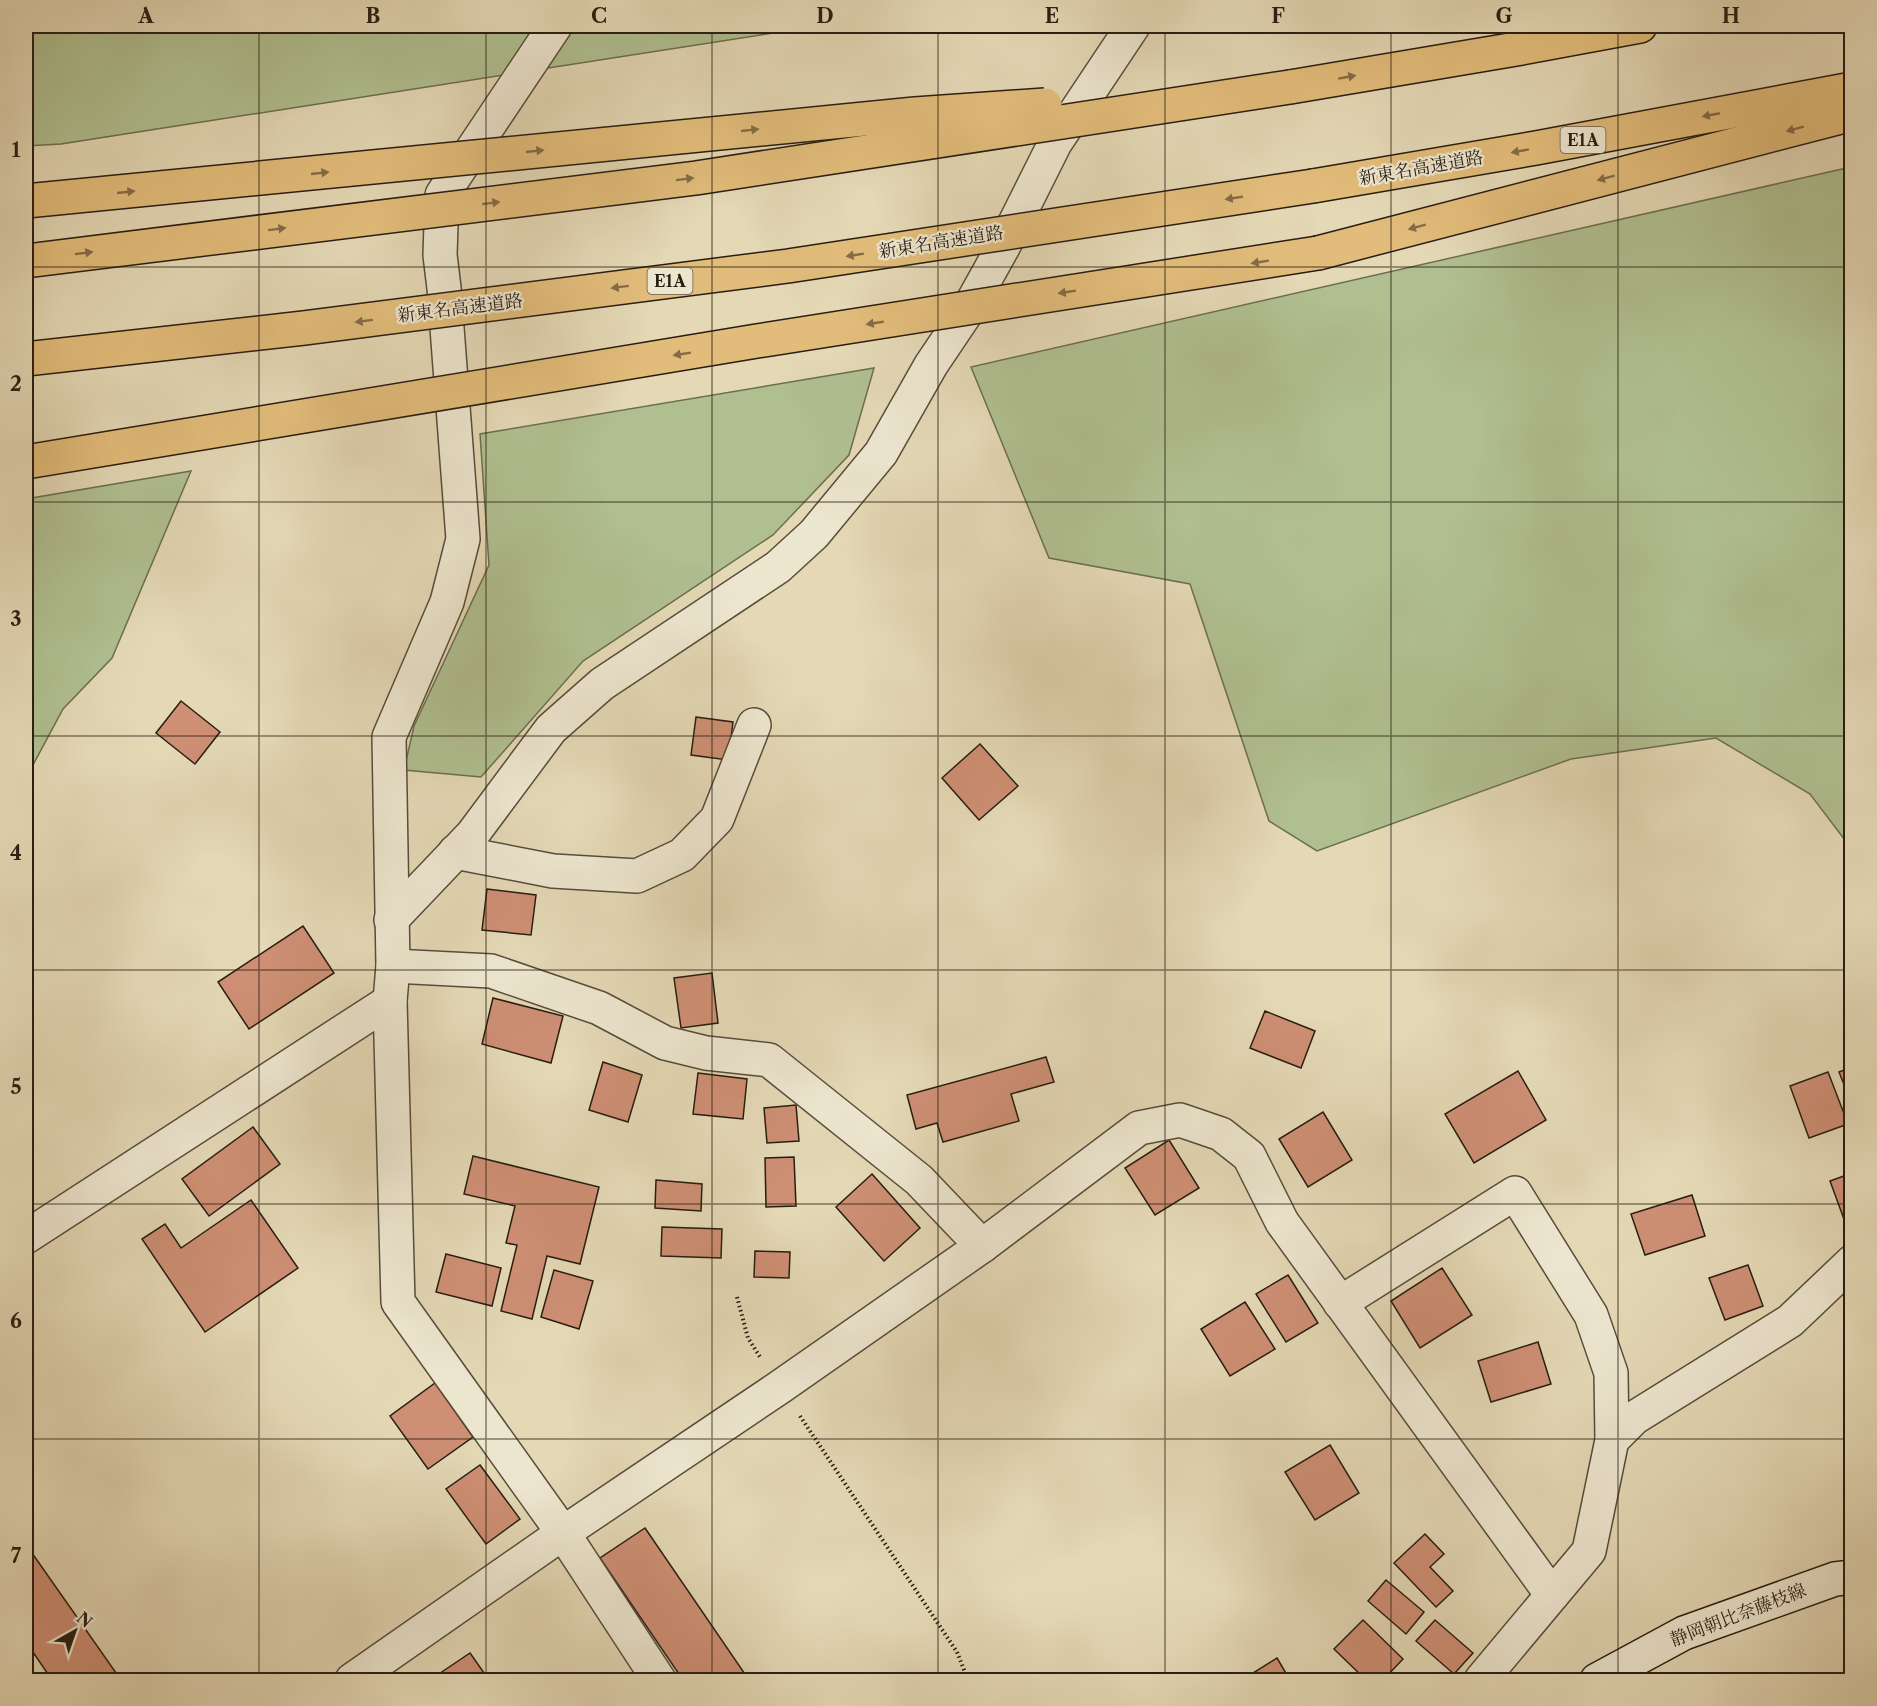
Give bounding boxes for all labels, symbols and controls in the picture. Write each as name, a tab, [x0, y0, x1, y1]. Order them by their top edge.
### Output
text: A	[137, 4, 154, 28]
text: B	[366, 4, 381, 28]
text: C	[591, 4, 607, 28]
text: D	[816, 4, 834, 28]
text: E	[1045, 4, 1059, 28]
text: F	[1271, 4, 1285, 28]
text: G	[1496, 4, 1513, 28]
text: H	[1722, 4, 1740, 28]
one-way arrow	[1338, 72, 1357, 81]
one-way arrow	[1702, 111, 1721, 120]
one-way arrow	[1786, 124, 1804, 134]
one-way arrow	[740, 125, 759, 135]
road number: E1A	[1560, 127, 1606, 153]
text: 1	[12, 138, 21, 162]
one-way arrow	[525, 146, 544, 156]
street label: 新東名高速道路	[1357, 146, 1485, 190]
one-way arrow	[1510, 147, 1529, 156]
one-way arrow	[310, 168, 329, 177]
one-way arrow	[676, 174, 695, 184]
one-way arrow	[1597, 174, 1615, 183]
one-way arrow	[116, 187, 135, 197]
one-way arrow	[1225, 194, 1244, 203]
one-way arrow	[482, 198, 501, 207]
street label: 新東名高速道路	[877, 221, 1005, 263]
one-way arrow	[1408, 223, 1426, 232]
one-way arrow	[268, 224, 287, 233]
one-way arrow	[74, 249, 93, 258]
one-way arrow	[845, 251, 864, 260]
one-way arrow	[1250, 258, 1269, 267]
road number: E1A	[648, 268, 692, 294]
one-way arrow	[610, 283, 629, 292]
one-way arrow	[1058, 288, 1077, 297]
street label: 新東名高速道路	[396, 289, 524, 327]
one-way arrow	[354, 316, 373, 325]
one-way arrow	[865, 319, 884, 328]
one-way arrow	[673, 349, 692, 358]
text: 2	[10, 372, 22, 396]
text: 3	[10, 607, 22, 631]
text: 4	[10, 841, 22, 865]
text: 5	[10, 1075, 22, 1099]
text: 6	[10, 1309, 22, 1333]
text: 7	[11, 1544, 22, 1568]
street label: 静岡朝比奈藤枝線	[1667, 1579, 1809, 1651]
north arrow	[45, 1601, 105, 1661]
text: N	[73, 1607, 96, 1632]

